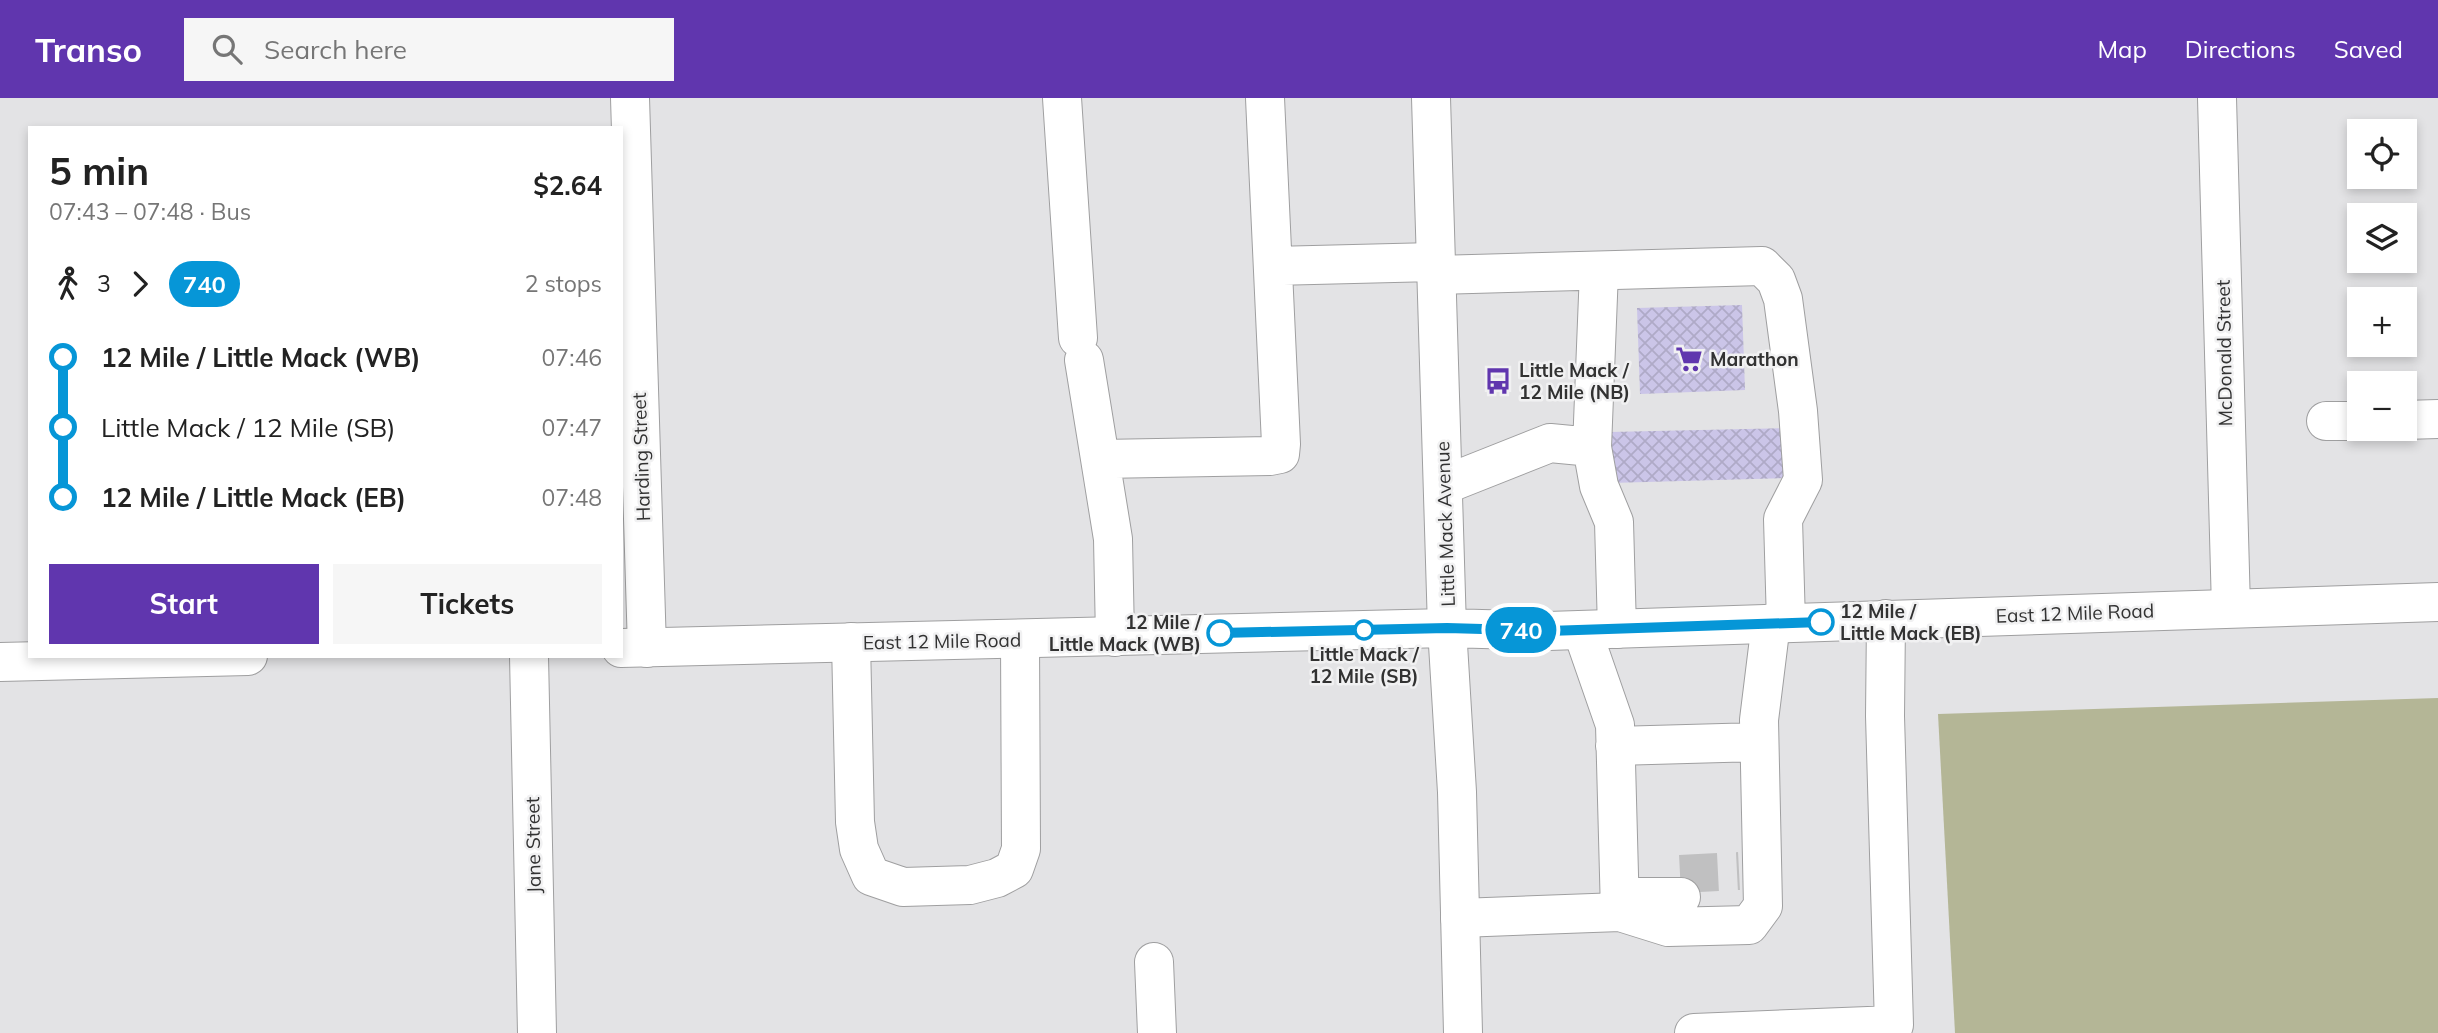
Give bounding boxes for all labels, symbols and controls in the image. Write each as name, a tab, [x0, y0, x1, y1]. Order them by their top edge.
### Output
search box	[184, 18, 674, 81]
text: Transo	[35, 29, 142, 70]
icon: search	[208, 30, 246, 68]
text: Search here	[264, 33, 407, 66]
text: Map	[2097, 34, 2147, 64]
text: Directions	[2185, 34, 2296, 64]
text: Saved	[2334, 34, 2403, 64]
map controls	[2347, 119, 2417, 441]
button: locate	[2347, 119, 2417, 189]
text: 5 min	[49, 147, 149, 195]
text: $2.64	[533, 169, 602, 202]
text: 07:43 – 07:48 · Bus	[49, 197, 251, 226]
button: layers	[2347, 203, 2417, 273]
icon: walk	[49, 265, 87, 303]
icon: forward	[121, 265, 159, 303]
text: 3	[97, 269, 111, 298]
text: 740	[183, 269, 226, 299]
text: 2 stops	[525, 269, 602, 298]
street label: McDonald Street	[2211, 279, 2237, 427]
button: +	[2347, 287, 2417, 357]
text: 12 Mile / Little Mack (WB)	[101, 341, 420, 374]
text: 07:46	[542, 343, 602, 372]
supermarket icon: Marathon	[1674, 344, 1704, 374]
place label: Marathon	[1710, 347, 1799, 371]
place label: Little Mack / 12 Mile (NB)	[1519, 358, 1630, 404]
bus stop icon: Little Mack / 12 Mile (NB)	[1483, 366, 1513, 396]
button: −	[2347, 371, 2417, 441]
street label: Harding Street	[627, 392, 655, 522]
text: Little Mack / 12 Mile (SB)	[101, 411, 396, 444]
text: 07:47	[542, 413, 602, 442]
street label: Little Mack Avenue	[1430, 441, 1460, 607]
text: 12 Mile / Little Mack (EB)	[101, 481, 406, 514]
text: 07:48	[542, 483, 602, 512]
button: Start	[49, 564, 319, 644]
button: Tickets	[333, 564, 602, 644]
street label: East 12 Mile Road	[1995, 598, 2155, 628]
place label: 12 Mile / Little Mack (EB)	[1840, 599, 1982, 645]
line badge: 740	[1481, 607, 1561, 653]
marker: 12 Mile / Little Mack (EB)	[1808, 609, 1834, 635]
place label: 12 Mile / Little Mack (WB)	[1049, 610, 1202, 656]
text: 740	[1499, 615, 1543, 645]
marker: 12 Mile / Little Mack (WB)	[1207, 620, 1233, 646]
marker: Little Mack / 12 Mile (SB)	[1354, 620, 1374, 640]
street label: East 12 Mile Road	[863, 628, 1021, 654]
place label: Little Mack / 12 Mile (SB)	[1309, 642, 1420, 688]
street label: Jane Street	[520, 796, 546, 894]

